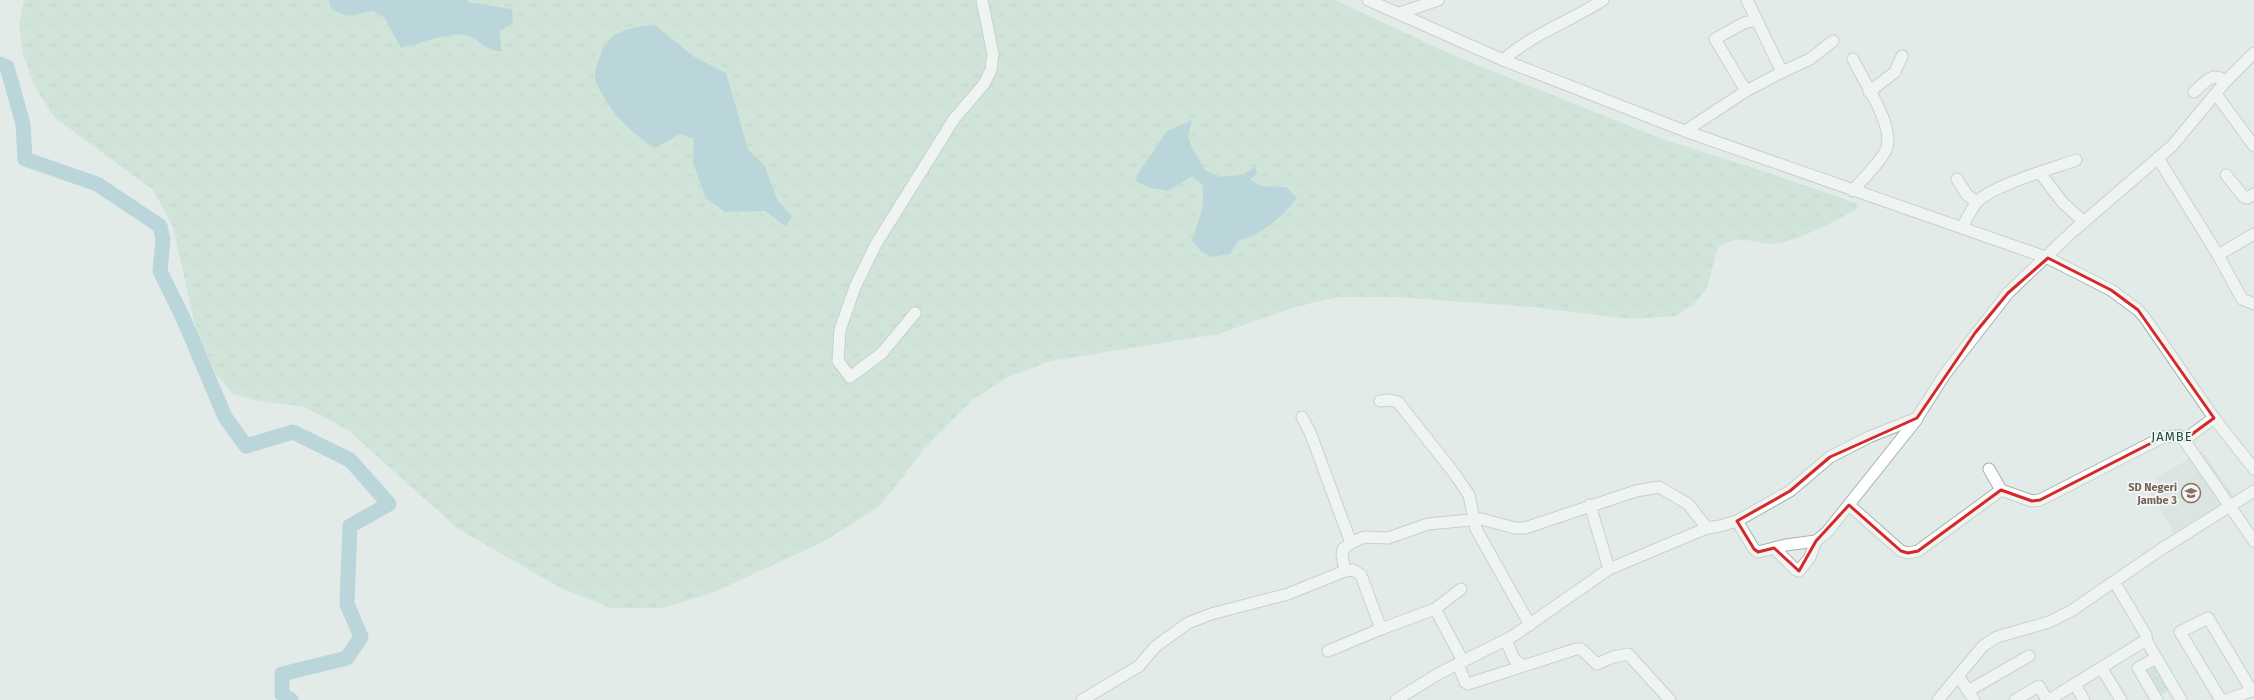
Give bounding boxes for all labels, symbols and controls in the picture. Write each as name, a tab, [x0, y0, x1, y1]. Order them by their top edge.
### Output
district label: JAMBE	[2151, 429, 2193, 444]
place label: SD Negeri Jambe 3	[2128, 481, 2177, 507]
school or university icon: SD Negeri Jambe 3	[2180, 482, 2202, 504]

